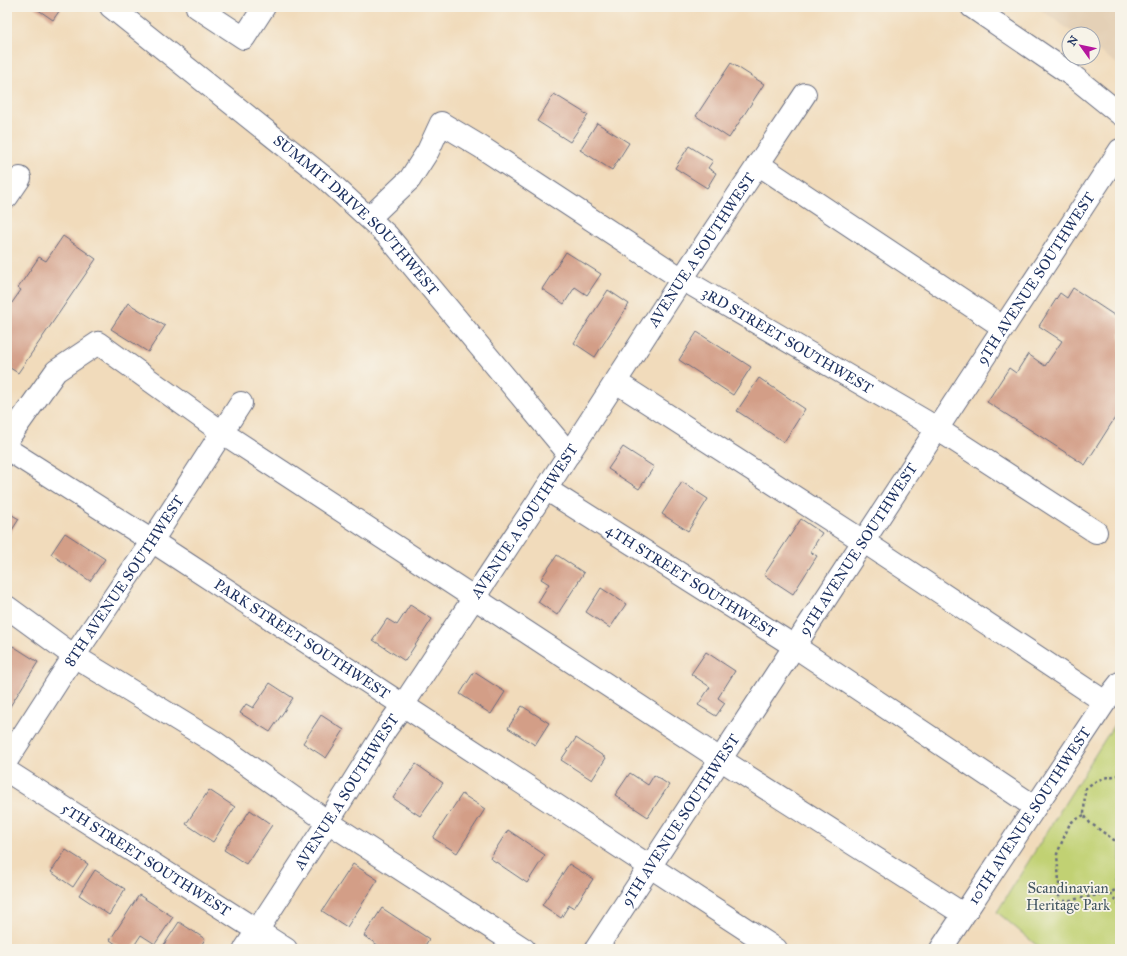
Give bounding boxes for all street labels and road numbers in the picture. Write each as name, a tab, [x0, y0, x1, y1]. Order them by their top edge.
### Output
street label: SUMMIT DRIVE SOUTHWEST	[270, 131, 442, 299]
street label: AVENUE A SOUTHWEST	[644, 169, 759, 331]
street label: 9TH AVENUE SOUTHWEST	[973, 189, 1099, 368]
street label: 3RD STREET SOUTHWEST	[699, 284, 876, 398]
street label: AVENUE A SOUTHWEST	[467, 441, 582, 603]
street label: 9TH AVENUE SOUTHWEST	[795, 460, 921, 639]
street label: 8TH AVENUE SOUTHWEST	[61, 492, 188, 670]
street label: 4TH STREET SOUTHWEST	[603, 520, 780, 642]
street label: PARK STREET SOUTHWEST	[211, 575, 393, 703]
street label: AVENUE A SOUTHWEST	[290, 711, 403, 874]
street label: 10TH AVENUE SOUTHWEST	[964, 724, 1095, 908]
street label: 9TH AVENUE SOUTHWEST	[617, 731, 743, 910]
street label: 5TH STREET SOUTHWEST	[58, 799, 234, 920]

